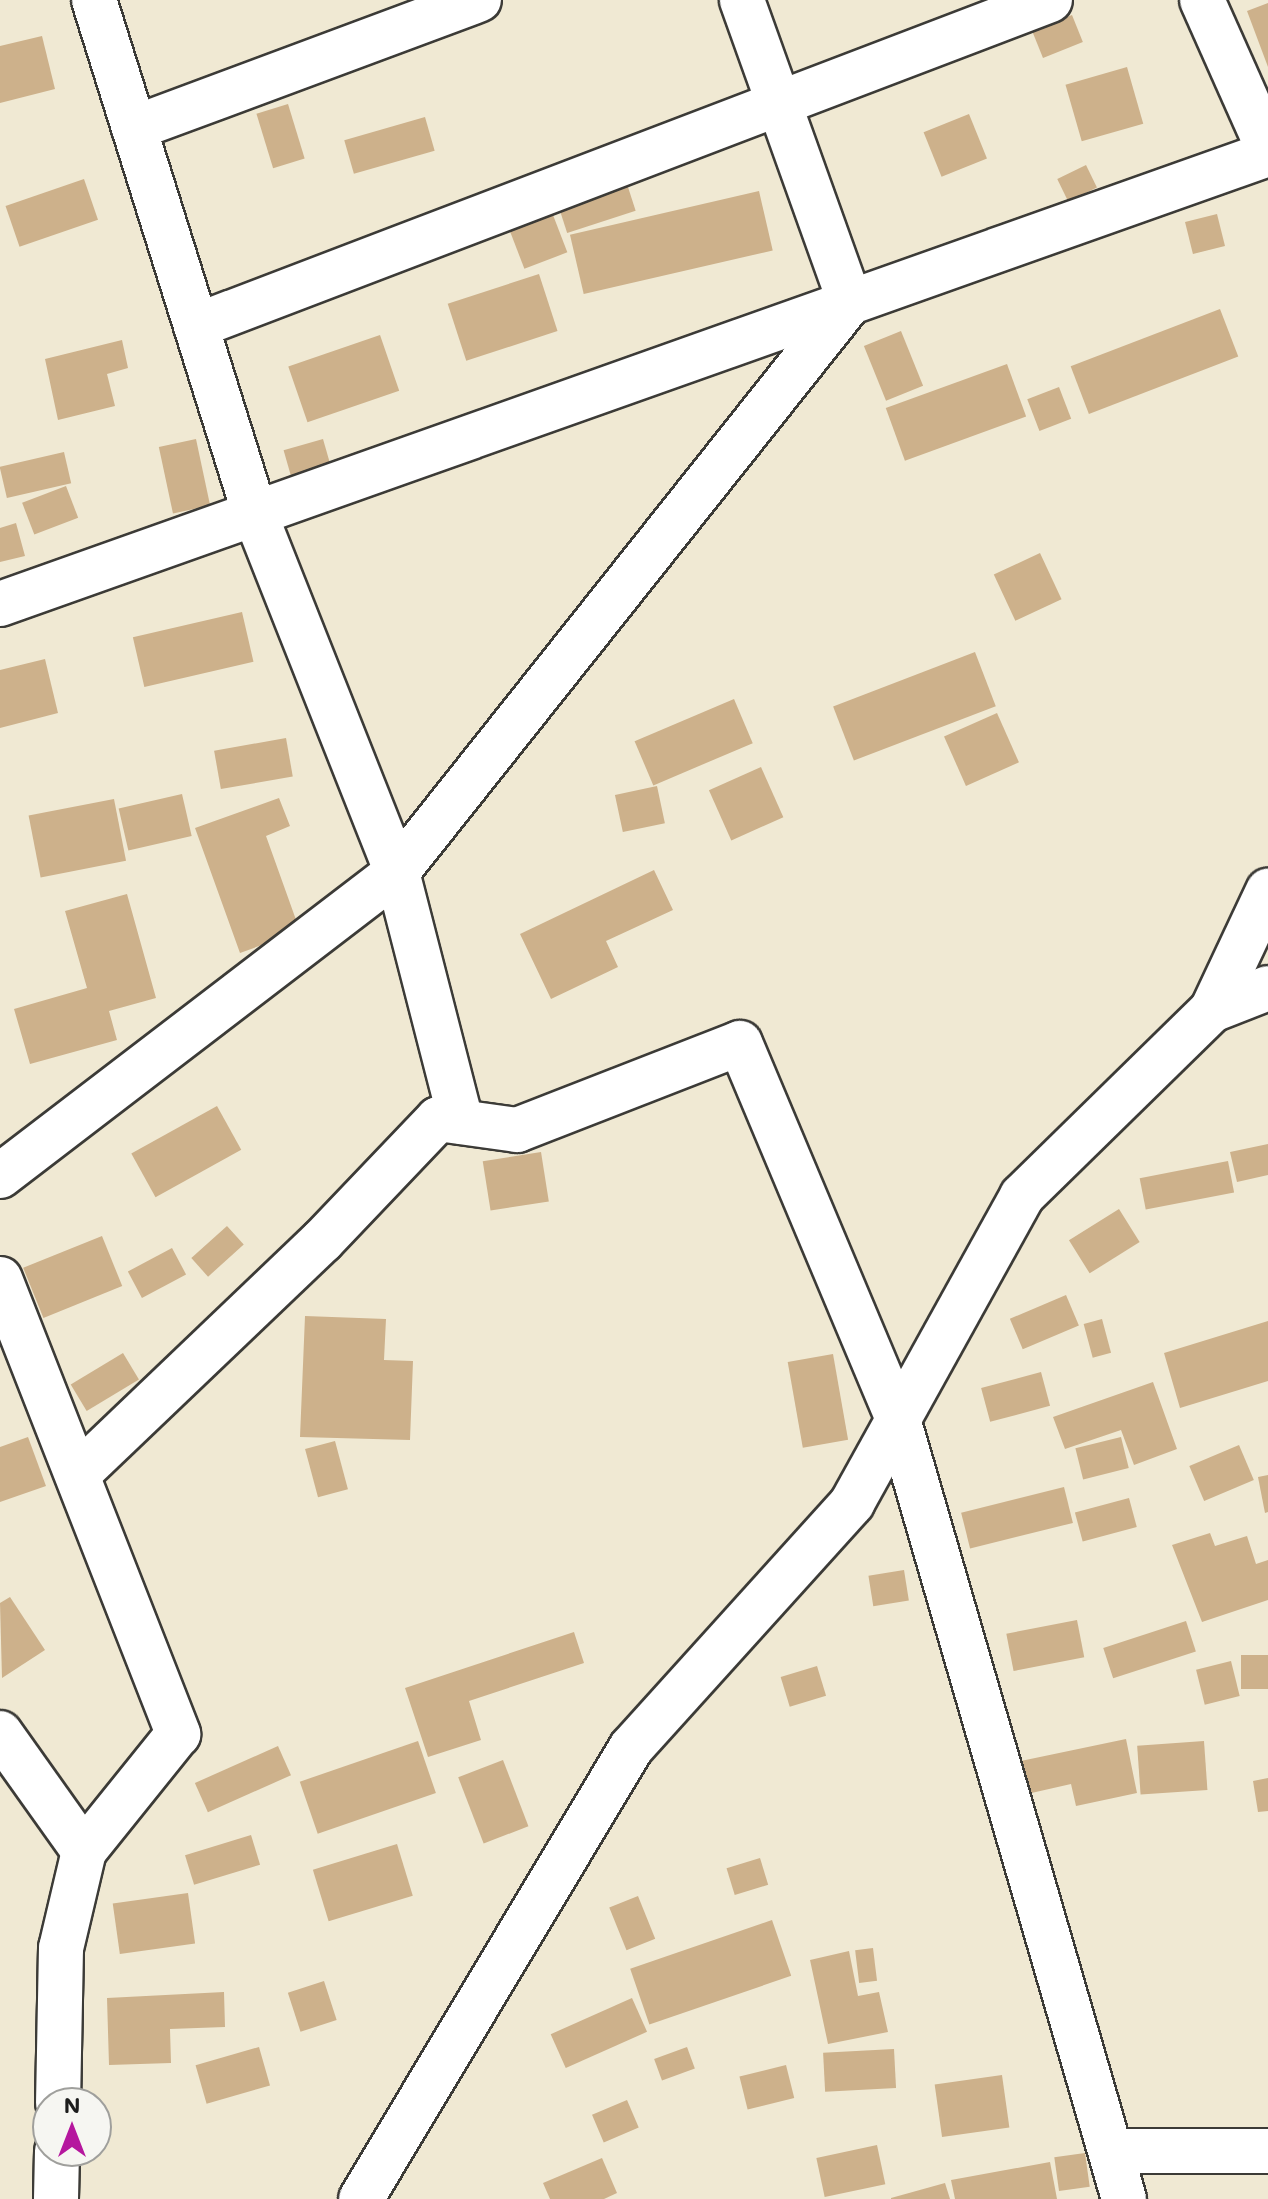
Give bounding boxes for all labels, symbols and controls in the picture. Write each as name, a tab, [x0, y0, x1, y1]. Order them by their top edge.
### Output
north arrow	[32, 2087, 112, 2167]
text: N	[64, 2090, 80, 2119]

